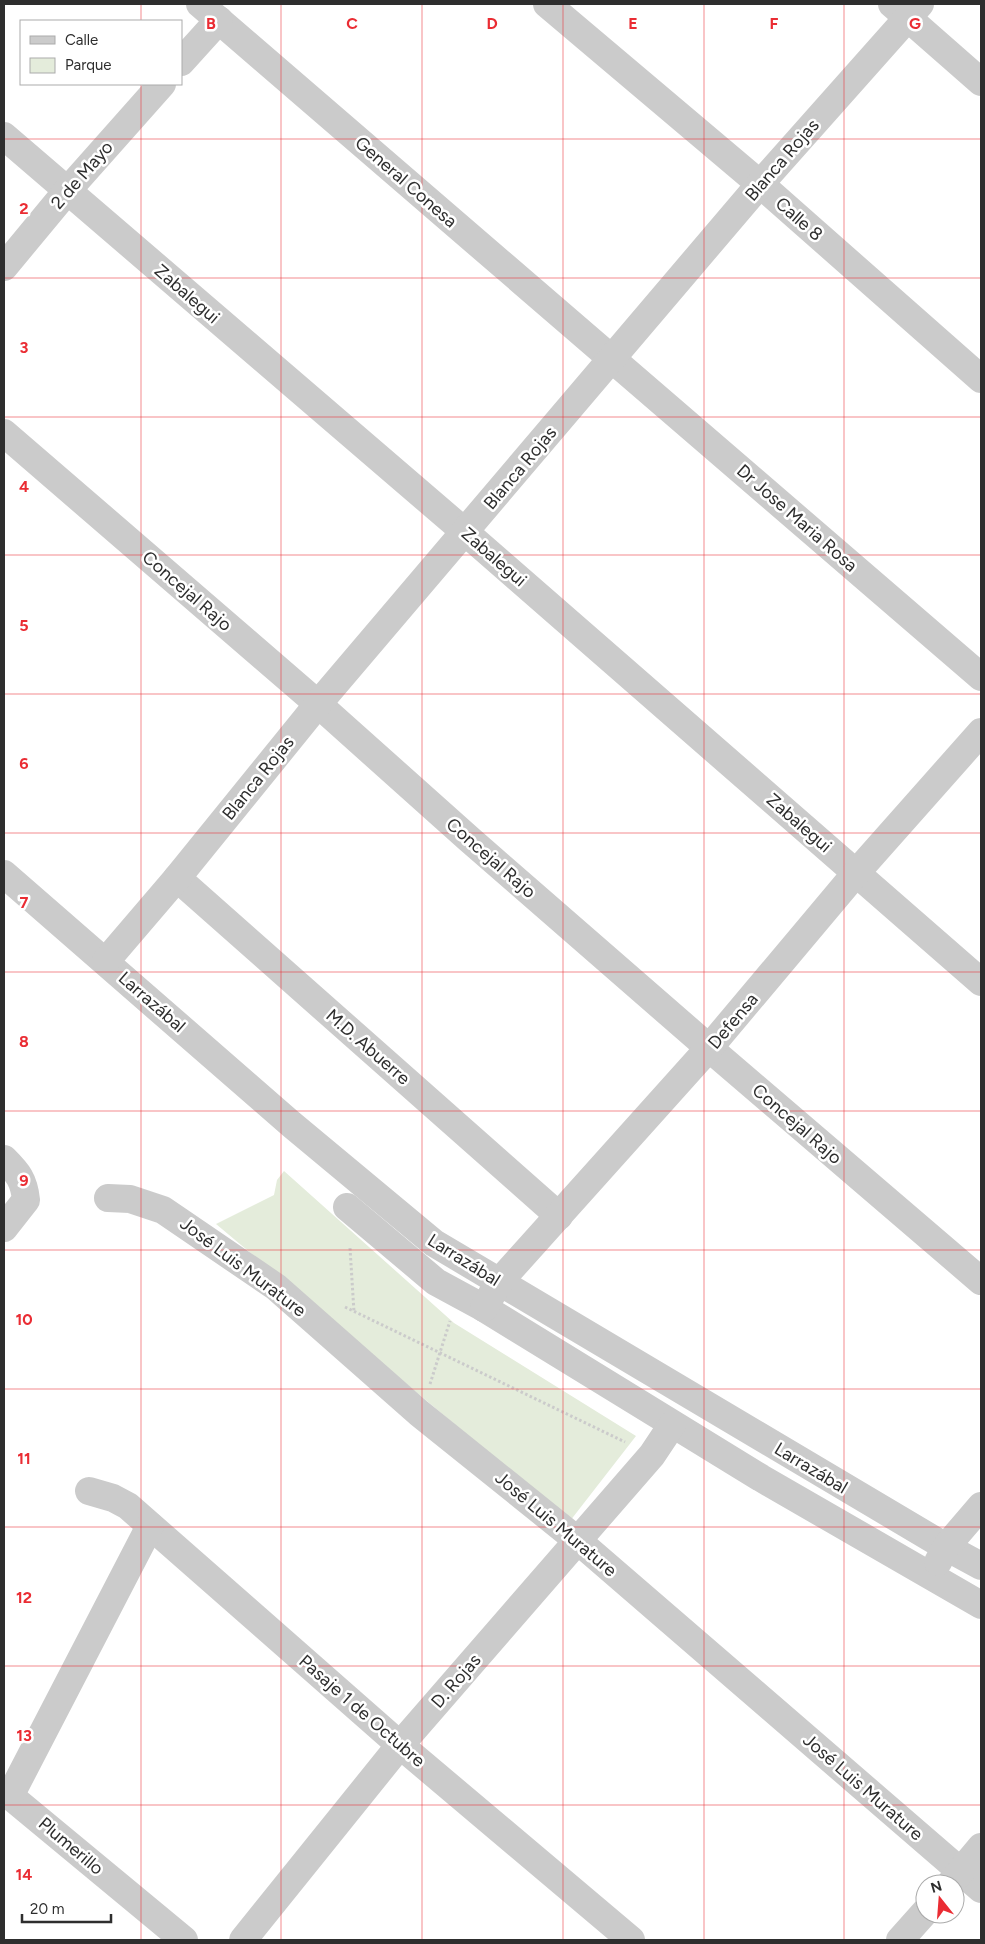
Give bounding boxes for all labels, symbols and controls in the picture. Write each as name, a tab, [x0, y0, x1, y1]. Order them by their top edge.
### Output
text: B	[206, 14, 216, 33]
text: C	[346, 14, 358, 33]
text: D	[486, 14, 498, 33]
text: E	[628, 14, 638, 33]
text: F	[770, 14, 779, 33]
text: G	[909, 14, 921, 33]
legend	[20, 20, 182, 85]
text: Calle	[65, 31, 98, 49]
text: Parque	[65, 56, 112, 74]
street label: Blanca Rojas	[740, 114, 824, 206]
street label: General Conesa	[351, 132, 461, 232]
street label: 2 de Mayo	[46, 136, 118, 214]
street label: Calle 8	[771, 193, 827, 245]
text: 2	[19, 199, 29, 218]
street label: Zabalegui	[150, 260, 224, 328]
text: 3	[20, 338, 29, 357]
street label: Blanca Rojas	[479, 422, 561, 514]
street label: Dr Jose Maria Rosa	[732, 460, 862, 576]
text: 4	[19, 477, 29, 496]
street label: Zabalegui	[457, 523, 531, 591]
street label: Concejal Rajo	[138, 546, 236, 636]
text: 5	[19, 616, 29, 635]
street label: Blanca Rojas	[217, 732, 299, 824]
text: 6	[19, 754, 29, 773]
street label: Zabalegui	[762, 789, 836, 857]
street label: Concejal Rajo	[442, 813, 540, 903]
text: 7	[20, 893, 29, 912]
street label: Larrazábal	[114, 967, 190, 1037]
street label: Defensa	[703, 989, 763, 1053]
street label: M.D. Abuerre	[321, 1005, 415, 1090]
text: 8	[19, 1032, 29, 1051]
street label: Concejal Rajo	[748, 1079, 846, 1169]
text: 9	[19, 1171, 29, 1190]
street label: José Luis Murature	[176, 1212, 310, 1322]
street label: Larrazábal	[424, 1229, 504, 1291]
text: 10	[15, 1310, 33, 1329]
street label: Larrazábal	[770, 1438, 852, 1498]
text: 11	[17, 1449, 31, 1468]
street label: José Luis Murature	[491, 1467, 621, 1581]
text: 12	[16, 1588, 32, 1607]
street label: D. Rojas	[426, 1649, 486, 1713]
street label: Pasaje 1 de Octubre	[294, 1650, 430, 1772]
text: 13	[16, 1726, 32, 1745]
street label: José Luis Murature	[798, 1729, 928, 1845]
street label: Plumerillo	[34, 1812, 108, 1880]
text: 14	[16, 1865, 32, 1884]
north arrow	[915, 1874, 965, 1924]
text: N	[929, 1877, 944, 1897]
scale bar	[22, 1892, 111, 1924]
text: 20 m	[30, 1900, 64, 1918]

